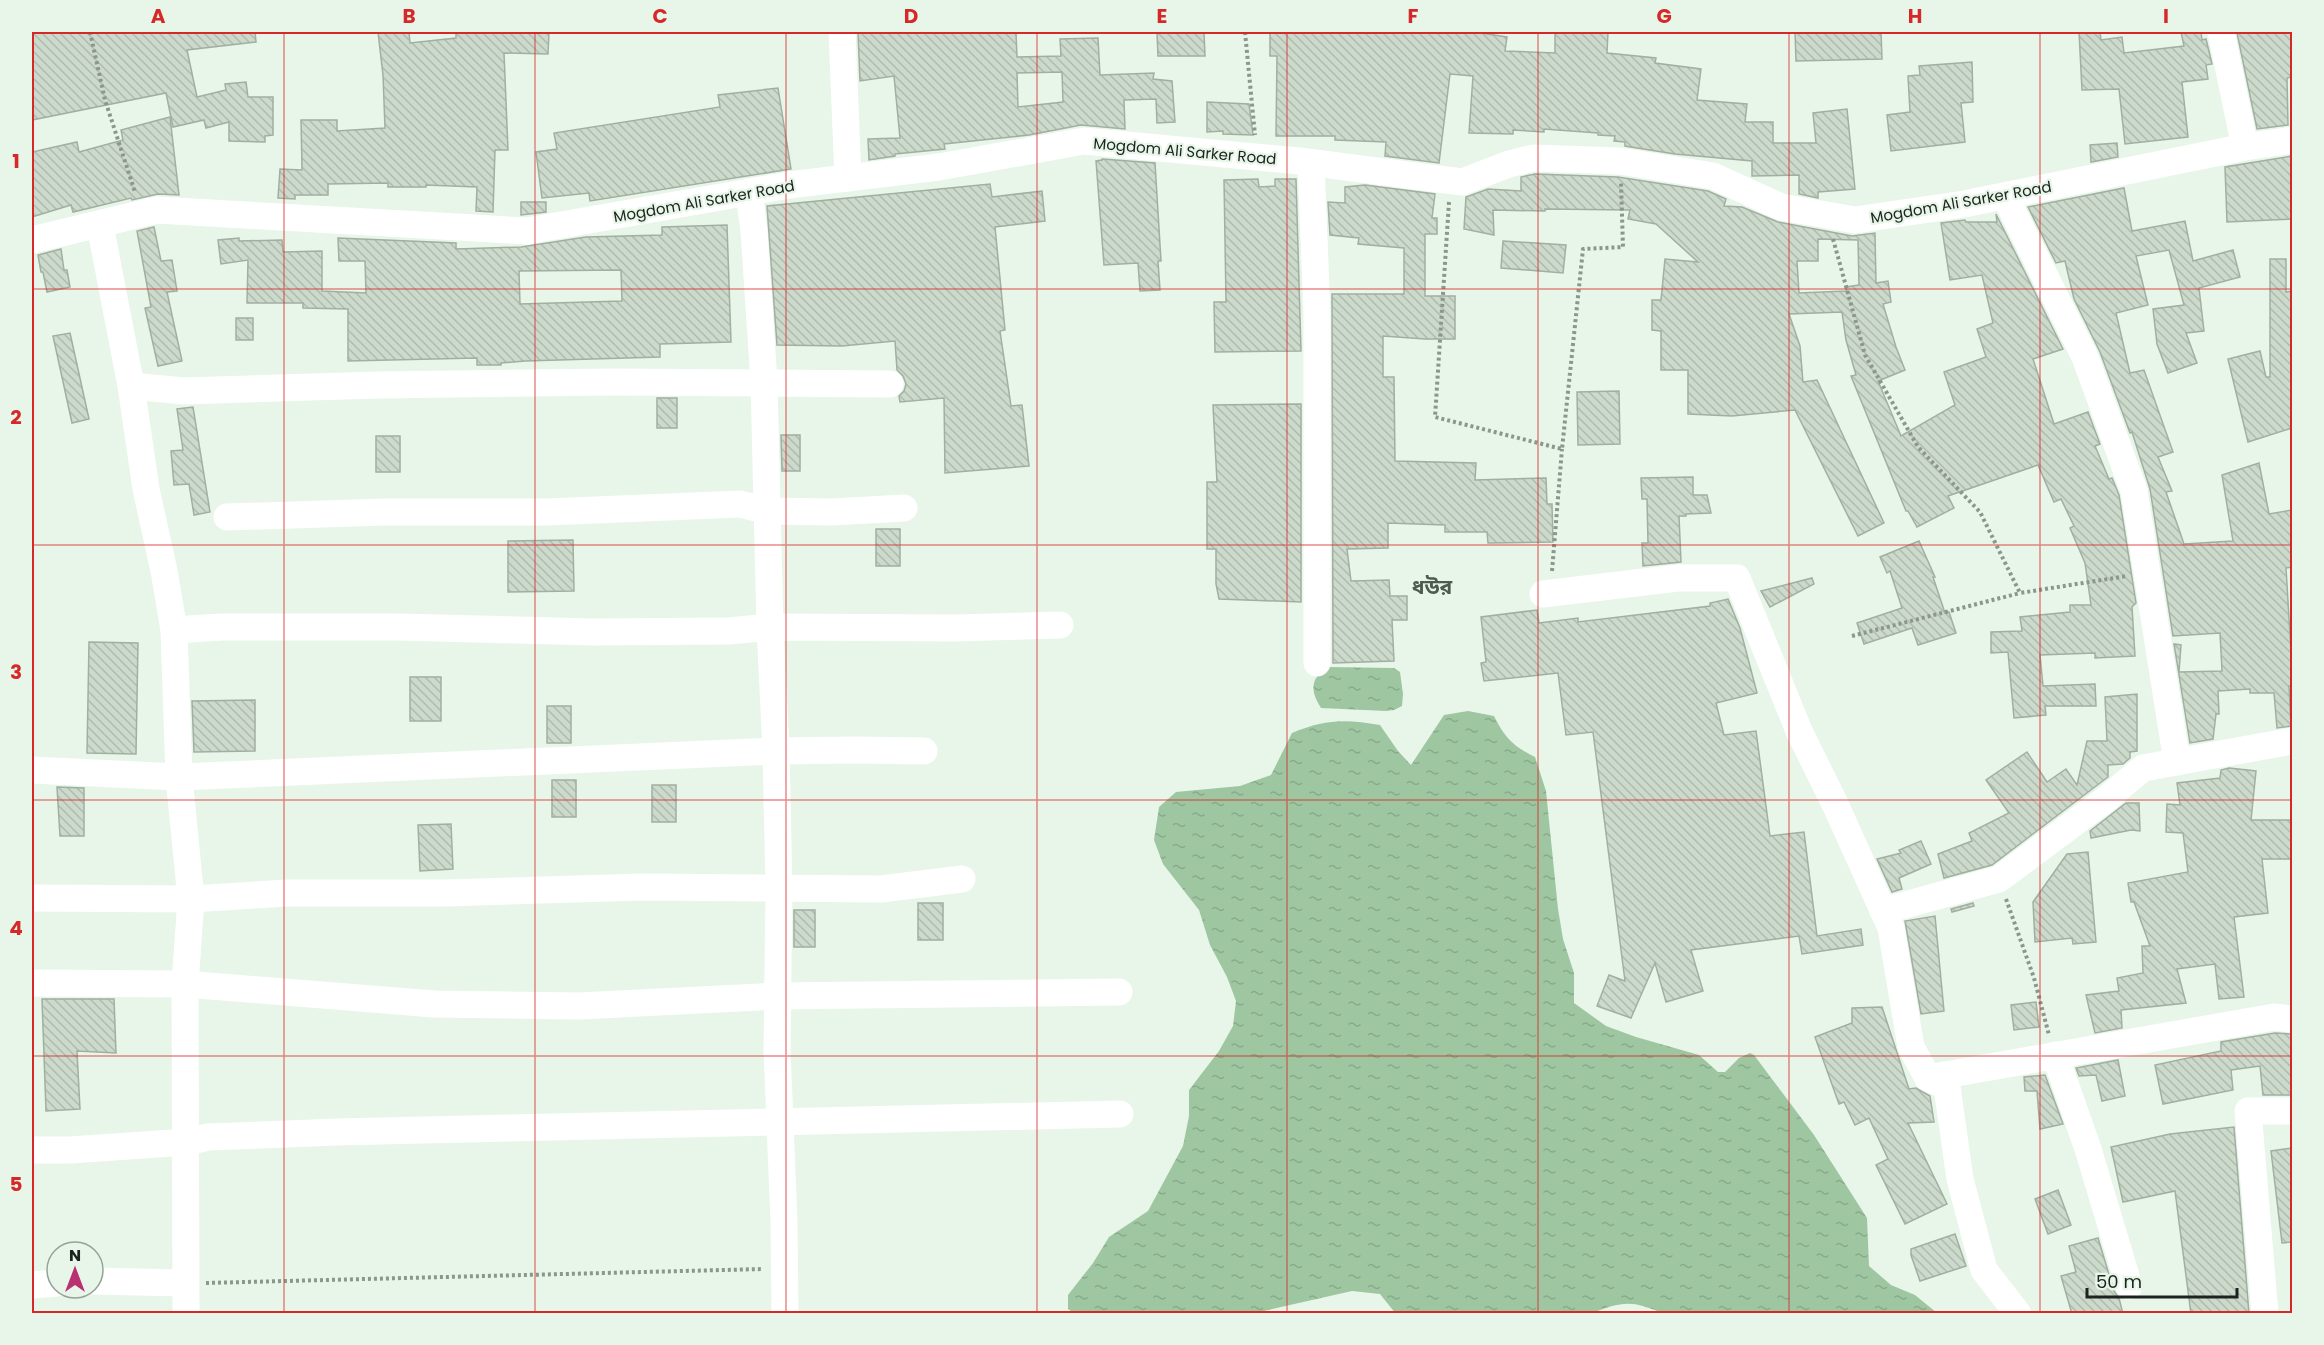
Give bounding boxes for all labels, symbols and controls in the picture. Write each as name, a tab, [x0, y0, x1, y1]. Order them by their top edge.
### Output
text: A	[151, 2, 166, 30]
text: B	[402, 2, 416, 30]
text: C	[652, 2, 668, 30]
text: D	[904, 2, 918, 30]
text: E	[1157, 2, 1167, 30]
text: F	[1408, 2, 1419, 30]
text: G	[1656, 2, 1672, 30]
text: H	[1908, 2, 1922, 30]
text: I	[2163, 2, 2169, 30]
street label: Mogdom Ali Sarker Road	[1093, 133, 1277, 169]
text: 1	[12, 147, 20, 175]
street label: Mogdom Ali Sarker Road	[612, 175, 796, 227]
street label: Mogdom Ali Sarker Road	[1869, 176, 2053, 228]
text: 2	[10, 403, 22, 431]
district label: ধউর	[1412, 572, 1453, 601]
text: 3	[10, 658, 22, 686]
text: 4	[9, 914, 23, 942]
text: 5	[10, 1170, 23, 1198]
north arrow	[45, 1240, 105, 1300]
text: N	[69, 1244, 81, 1267]
scale bar	[2087, 1261, 2237, 1299]
text: 50 m	[2096, 1269, 2142, 1294]

